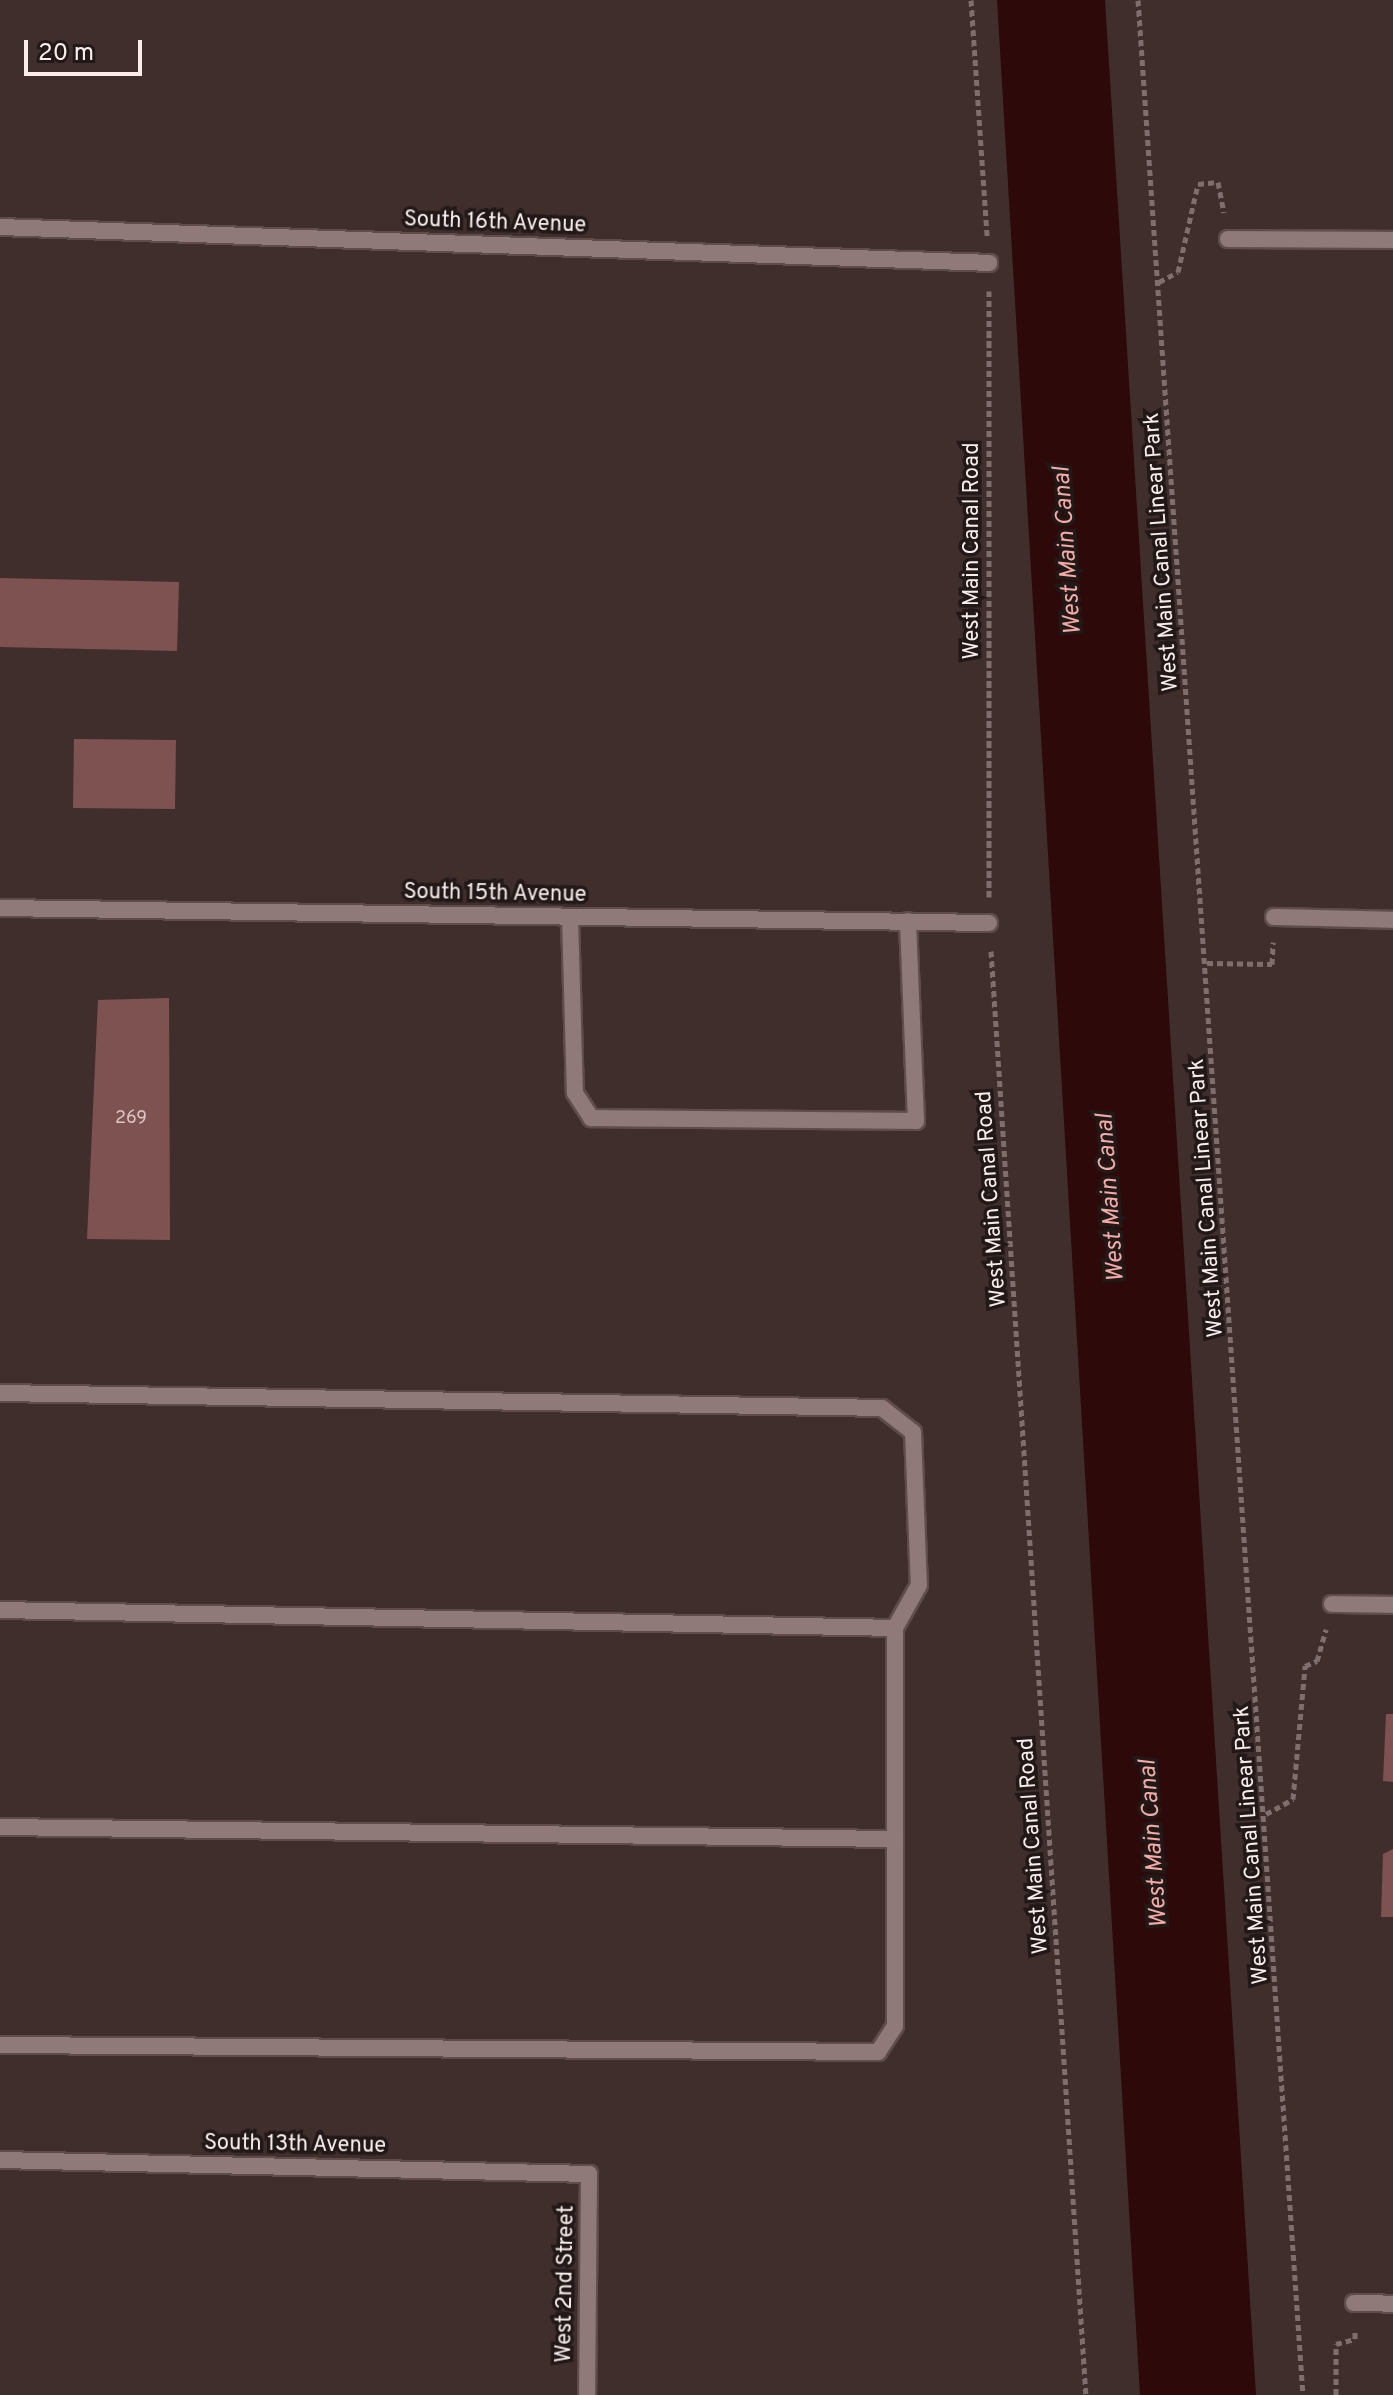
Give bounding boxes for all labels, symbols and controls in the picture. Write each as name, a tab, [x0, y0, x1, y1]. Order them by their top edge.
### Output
scale bar	[28, 24, 146, 74]
text: 20 m	[38, 39, 94, 69]
street label: South 16th Avenue	[403, 207, 587, 239]
street label: West Main Canal Linear Park	[1139, 412, 1185, 692]
street label: West Main Canal Road	[960, 442, 986, 660]
water label: West Main Canal	[1049, 466, 1089, 636]
street label: South 15th Avenue	[403, 879, 587, 909]
street label: West Main Canal Linear Park	[1184, 1058, 1230, 1338]
street label: West Main Canal Road	[971, 1090, 1013, 1308]
house number: 269	[115, 1108, 147, 1130]
water label: West Main Canal	[1092, 1113, 1132, 1283]
street label: West Main Canal Linear Park	[1229, 1705, 1275, 1985]
street label: West Main Canal Road	[1013, 1737, 1055, 1955]
water label: West Main Canal	[1135, 1759, 1175, 1929]
street label: South 13th Avenue	[203, 2130, 387, 2160]
street label: West 2nd Street	[551, 2205, 581, 2363]

